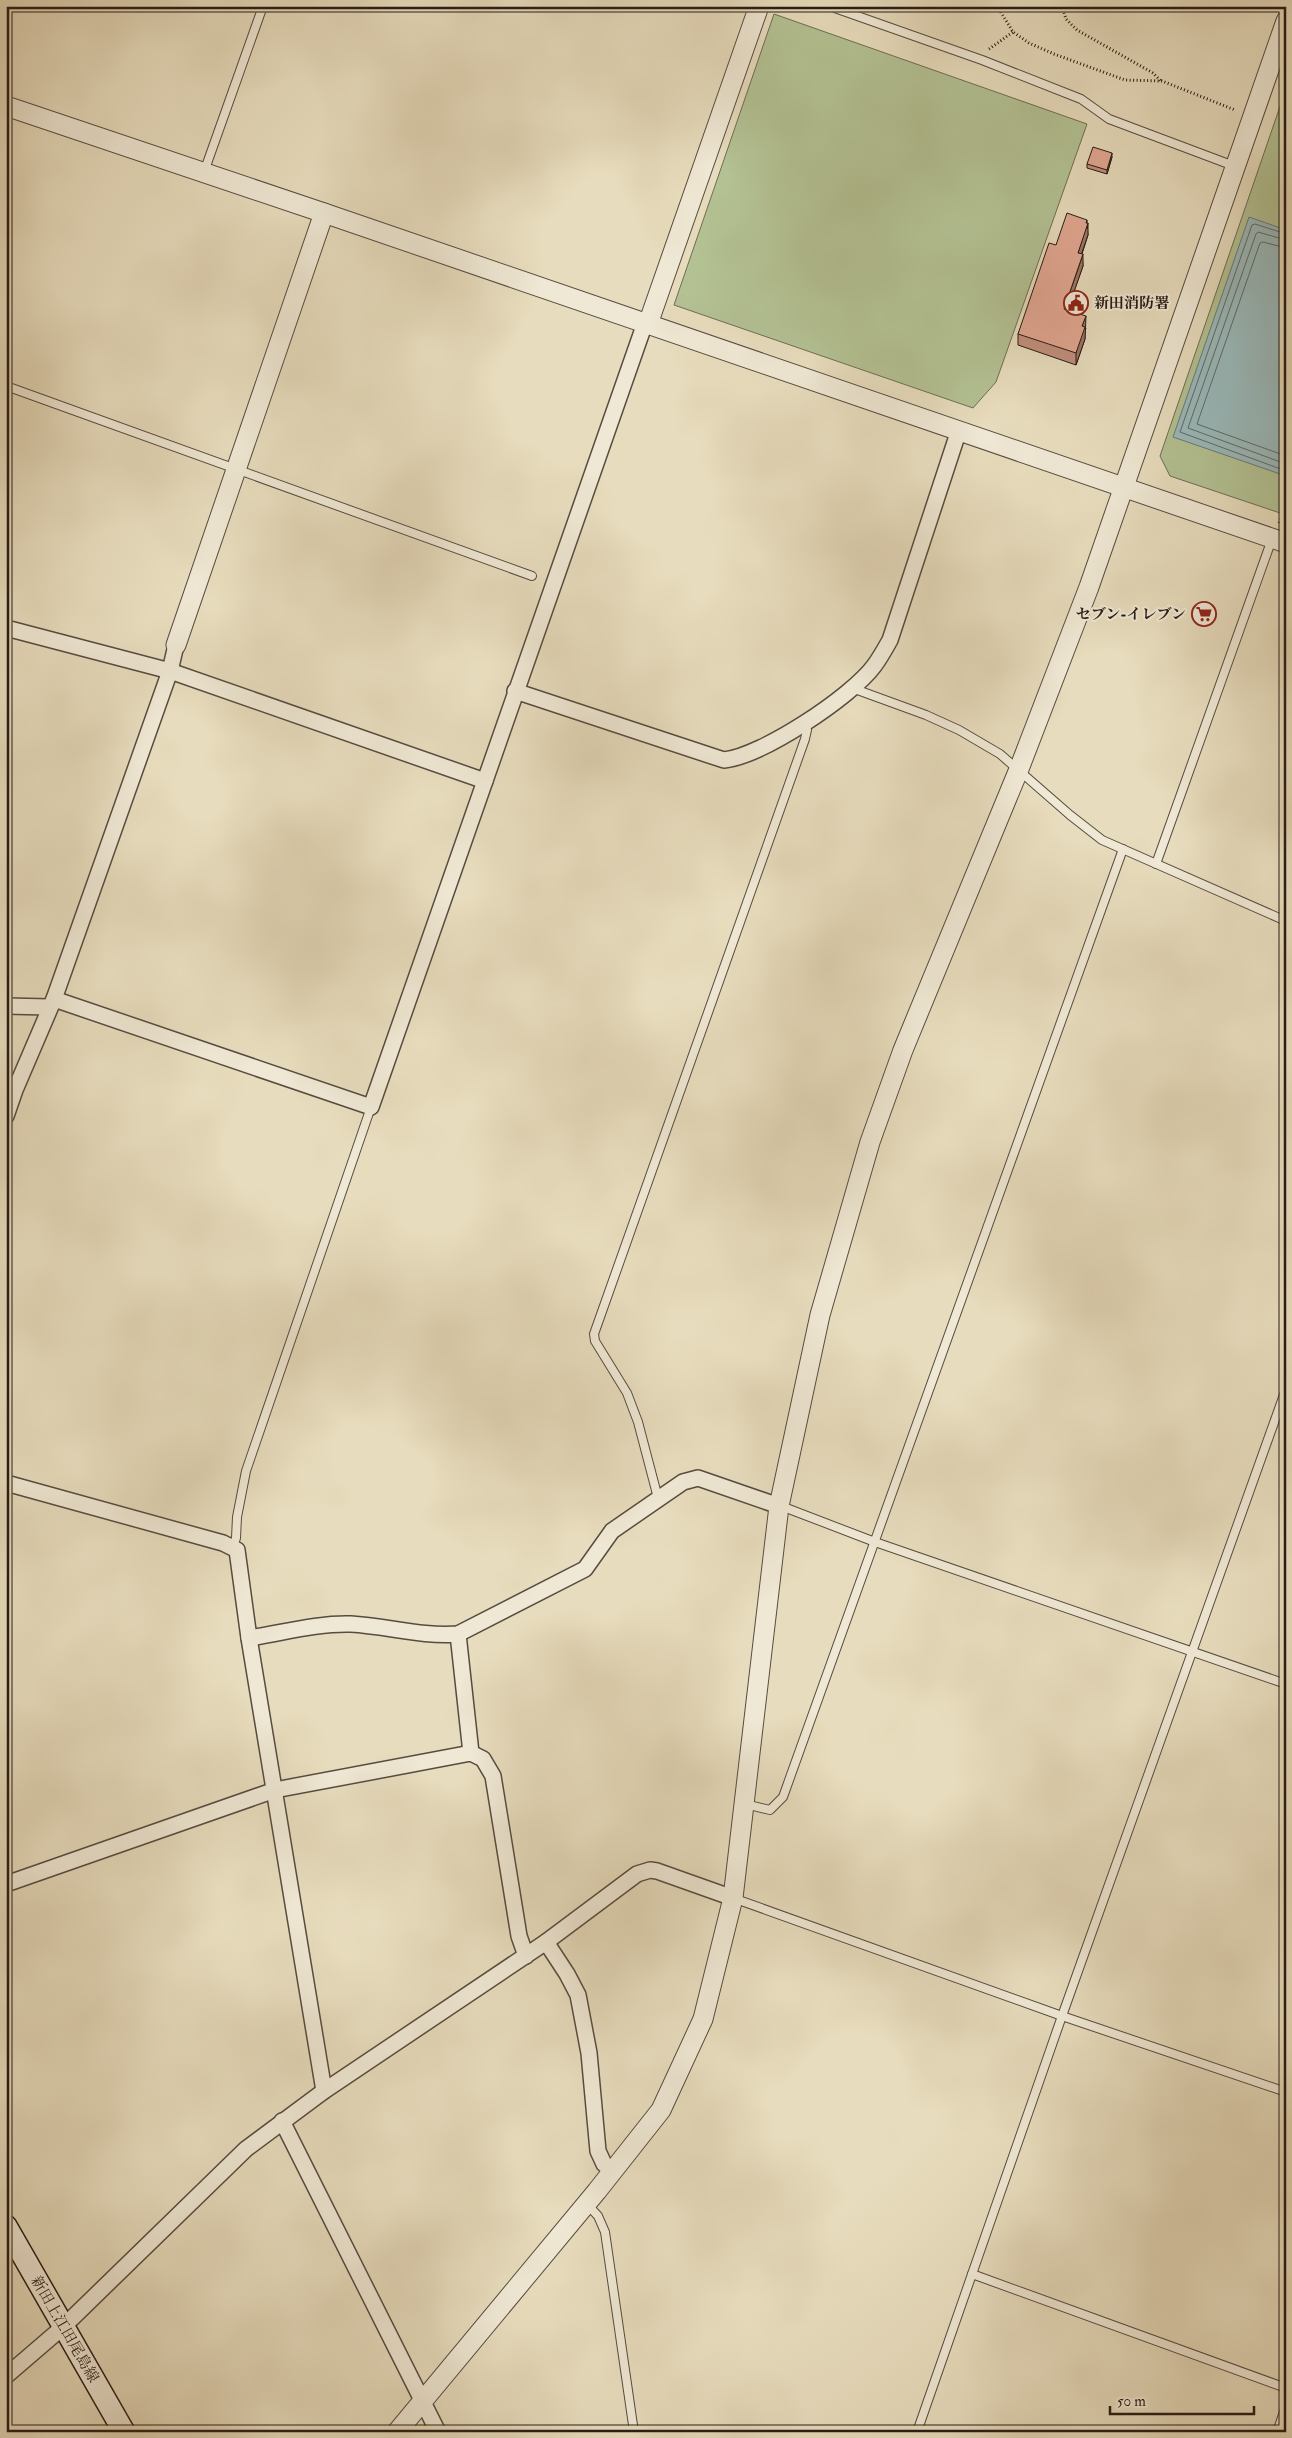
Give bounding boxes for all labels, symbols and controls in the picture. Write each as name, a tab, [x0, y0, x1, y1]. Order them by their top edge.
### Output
public building icon: 新田消防署	[1063, 290, 1089, 316]
place label: 新田消防署	[1094, 294, 1169, 313]
supermarket icon: セブン-イレブン	[1191, 601, 1217, 627]
place label: セブン-イレブン	[1076, 605, 1186, 624]
street label: 新田上江田尾島線	[26, 2273, 103, 2386]
scale bar	[1110, 2383, 1253, 2415]
text: 50 m	[1117, 2392, 1146, 2411]

